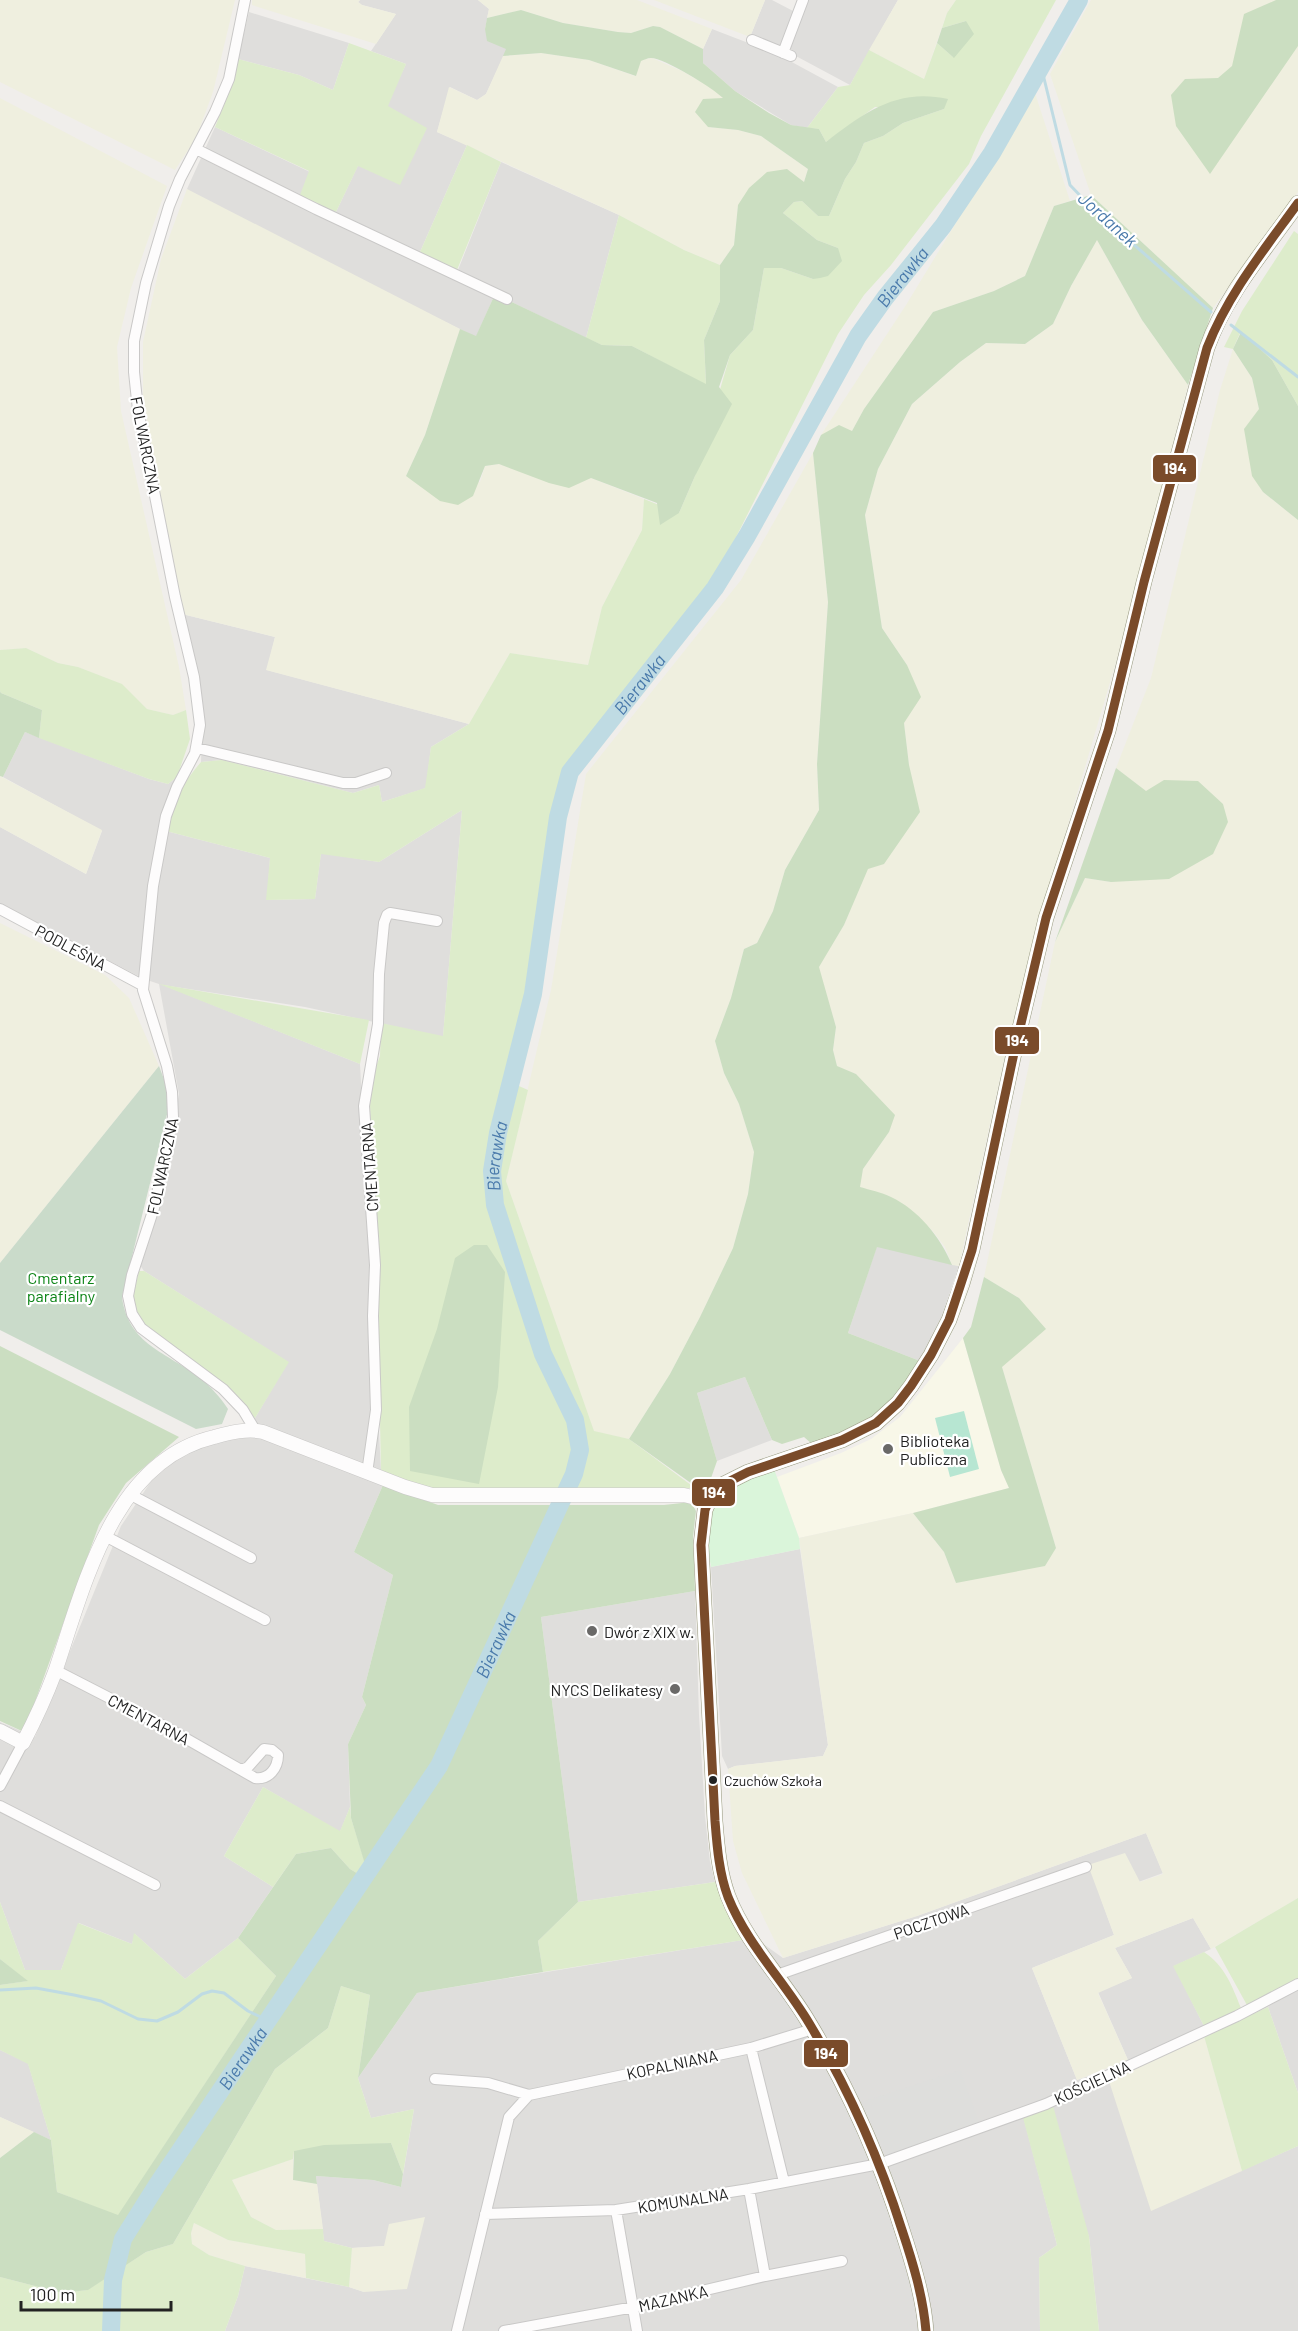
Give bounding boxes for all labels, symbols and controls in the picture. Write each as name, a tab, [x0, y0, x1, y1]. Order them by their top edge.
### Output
water label: Jordanek	[1074, 187, 1142, 252]
water label: Bierawka	[871, 242, 933, 311]
street label: FOLWARCZNA	[127, 395, 165, 496]
line badge: 194	[1152, 454, 1197, 483]
text: 194	[1163, 458, 1187, 477]
water label: Bierawka	[609, 649, 670, 719]
street label: PODLEŚNA	[32, 920, 110, 974]
line badge: 194	[994, 1026, 1040, 1055]
text: 194	[1005, 1030, 1029, 1049]
street label: FOLWARCZNA	[142, 1115, 182, 1216]
water label: Bierawka	[481, 1119, 512, 1192]
street label: CMENTARNA	[356, 1121, 382, 1212]
park label: Cmentarz parafialny	[27, 1268, 96, 1305]
place label: Biblioteka Publiczna	[900, 1431, 969, 1468]
marker: Biblioteka Publiczna	[881, 1442, 895, 1456]
line badge: 194	[691, 1478, 736, 1507]
text: 194	[702, 1482, 726, 1501]
water label: Bierawka	[470, 1608, 520, 1681]
place label: Dwór z XIX w.	[604, 1622, 694, 1641]
marker: Dwór z XIX w.	[585, 1624, 599, 1638]
place label: NYCS Delikatesy	[551, 1680, 664, 1699]
marker: NYCS Delikatesy	[668, 1682, 682, 1696]
street label: CMENTARNA	[105, 1690, 193, 1749]
place label: Czuchów Szkoła	[724, 1772, 822, 1789]
marker: Czuchów Szkoła	[707, 1774, 719, 1786]
street label: POCZTOWA	[891, 1899, 971, 1943]
water label: Bierawka	[213, 2023, 271, 2094]
line badge: 194	[803, 2039, 849, 2068]
text: 194	[814, 2043, 838, 2062]
street label: KOPALNIANA	[625, 2045, 720, 2083]
street label: KOŚCIELNA	[1051, 2056, 1133, 2108]
street label: KOMUNALNA	[636, 2183, 730, 2217]
scale bar	[21, 2274, 171, 2312]
street label: MAZANKA	[636, 2281, 710, 2315]
text: 100 m	[30, 2283, 75, 2305]

